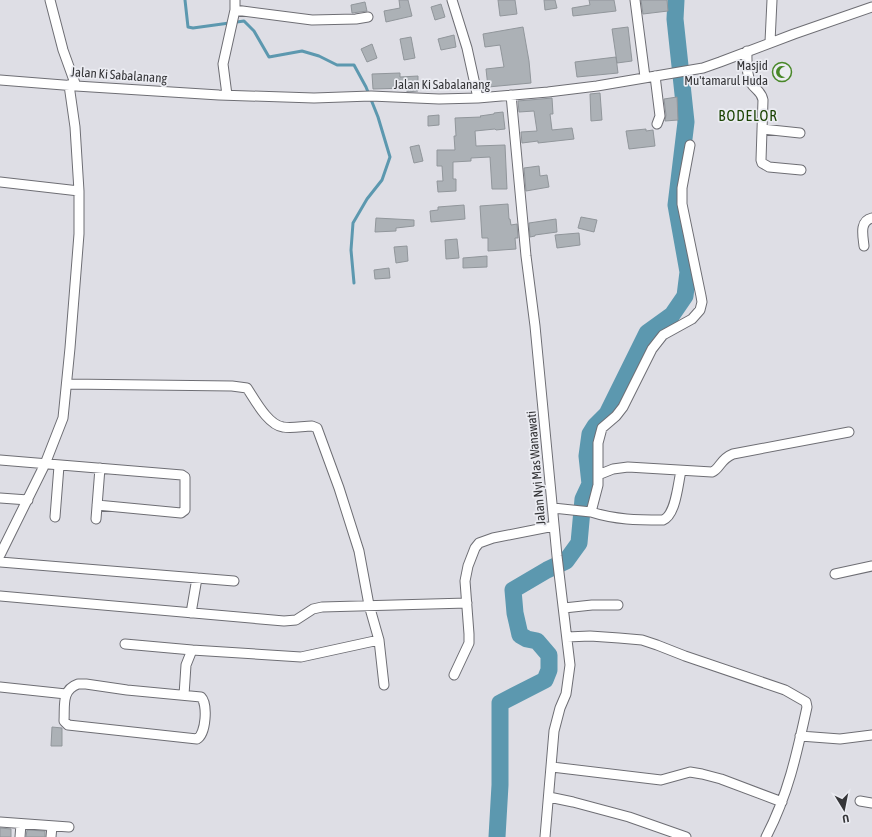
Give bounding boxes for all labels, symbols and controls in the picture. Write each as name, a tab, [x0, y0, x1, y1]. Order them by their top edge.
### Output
place label: Masjid Mu'tamarul Huda	[684, 58, 768, 88]
mosque icon: Masjid Mu'tamarul Huda	[771, 61, 793, 83]
street label: Jalan Ki Sabalanang	[70, 64, 168, 86]
street label: Jalan Ki Sabalanang	[394, 77, 491, 92]
district label: BODELOR	[718, 107, 778, 124]
street label: Jalan Nyi Mas Wanawati	[524, 410, 548, 526]
north arrow	[824, 789, 864, 829]
text: U	[841, 812, 850, 825]

